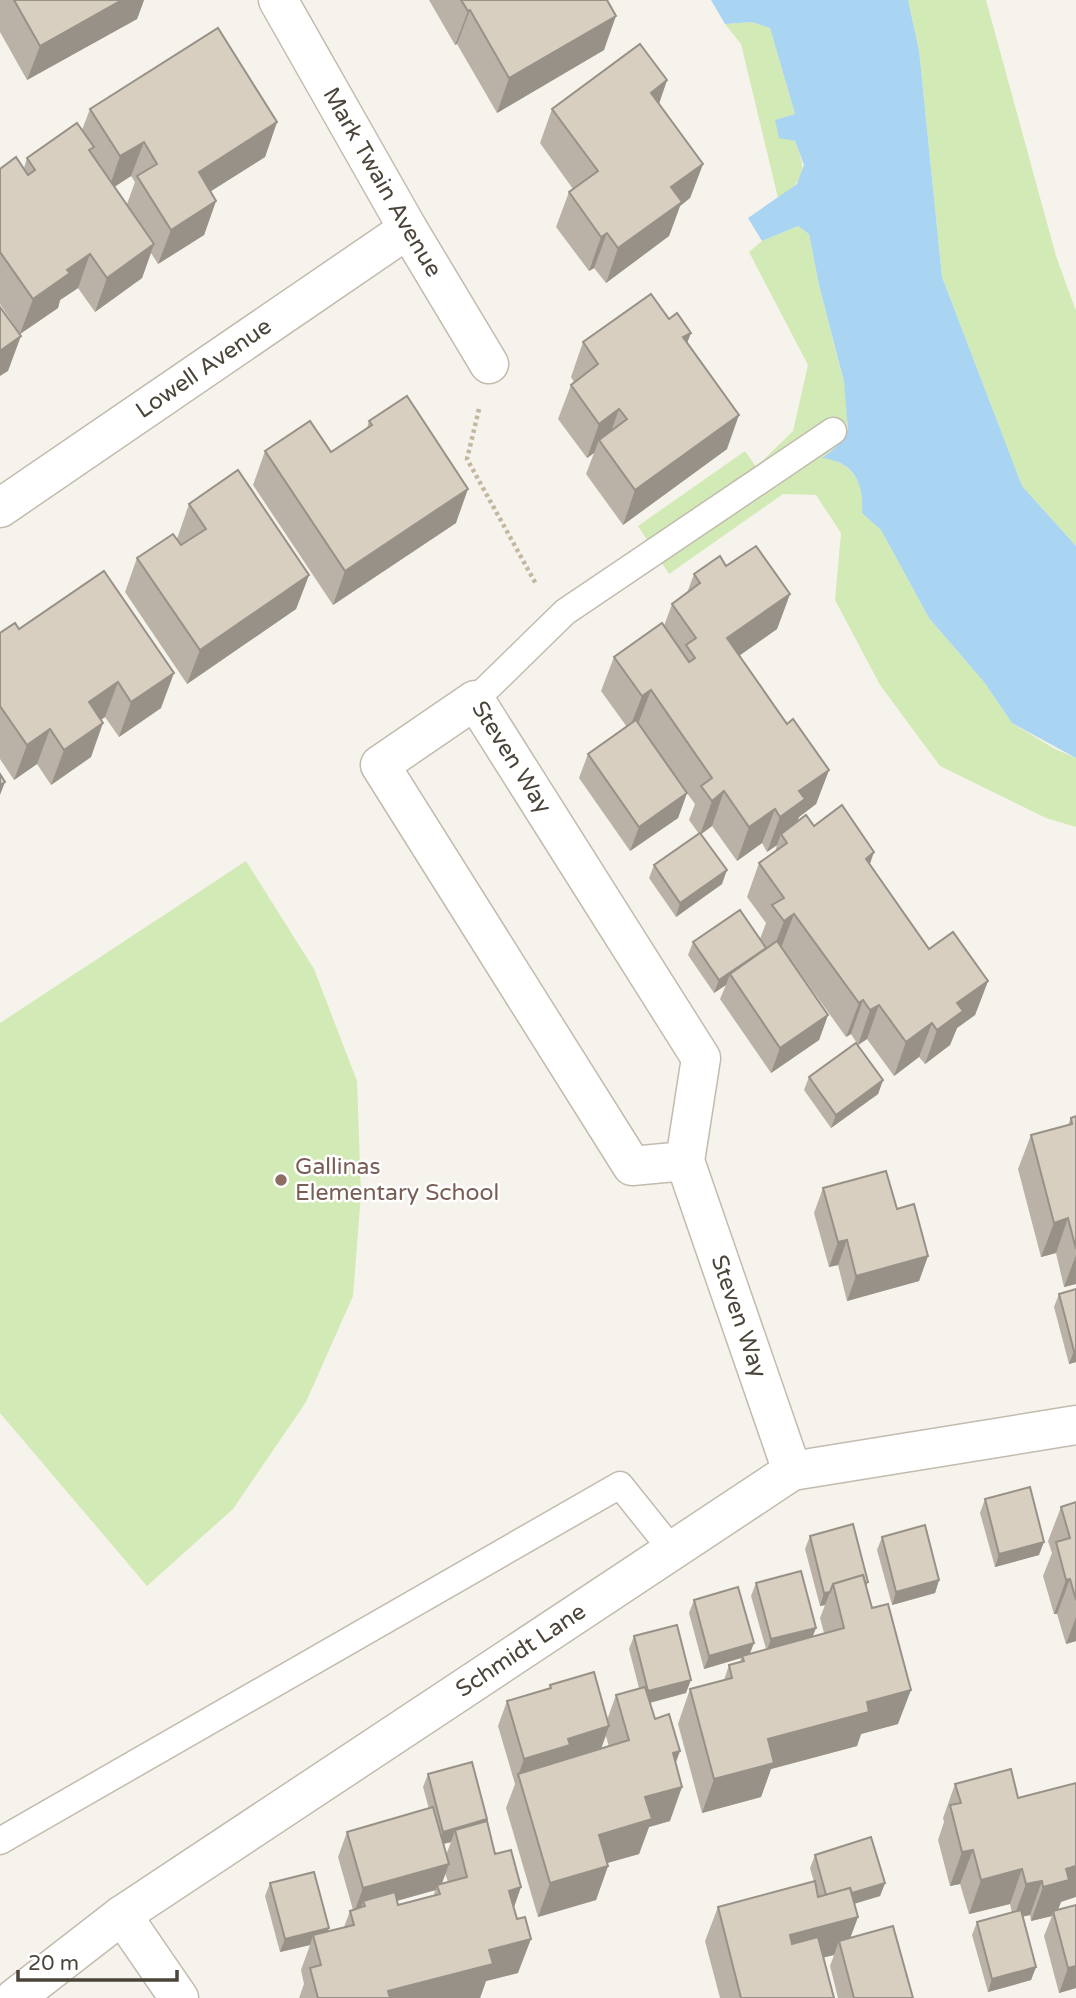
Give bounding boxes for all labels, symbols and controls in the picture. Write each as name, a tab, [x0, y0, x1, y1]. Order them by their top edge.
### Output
street label: Mark Twain Avenue	[317, 83, 448, 282]
street label: Lowell Avenue	[131, 312, 277, 425]
street label: Steven Way	[465, 696, 557, 819]
place label: Gallinas Elementary School	[295, 1153, 499, 1207]
marker: Gallinas Elementary School	[273, 1172, 289, 1188]
street label: Steven Way	[705, 1252, 773, 1381]
street label: Schmidt Lane	[451, 1598, 591, 1704]
scale bar	[18, 1938, 177, 1982]
text: 20 m	[28, 1951, 79, 1976]

